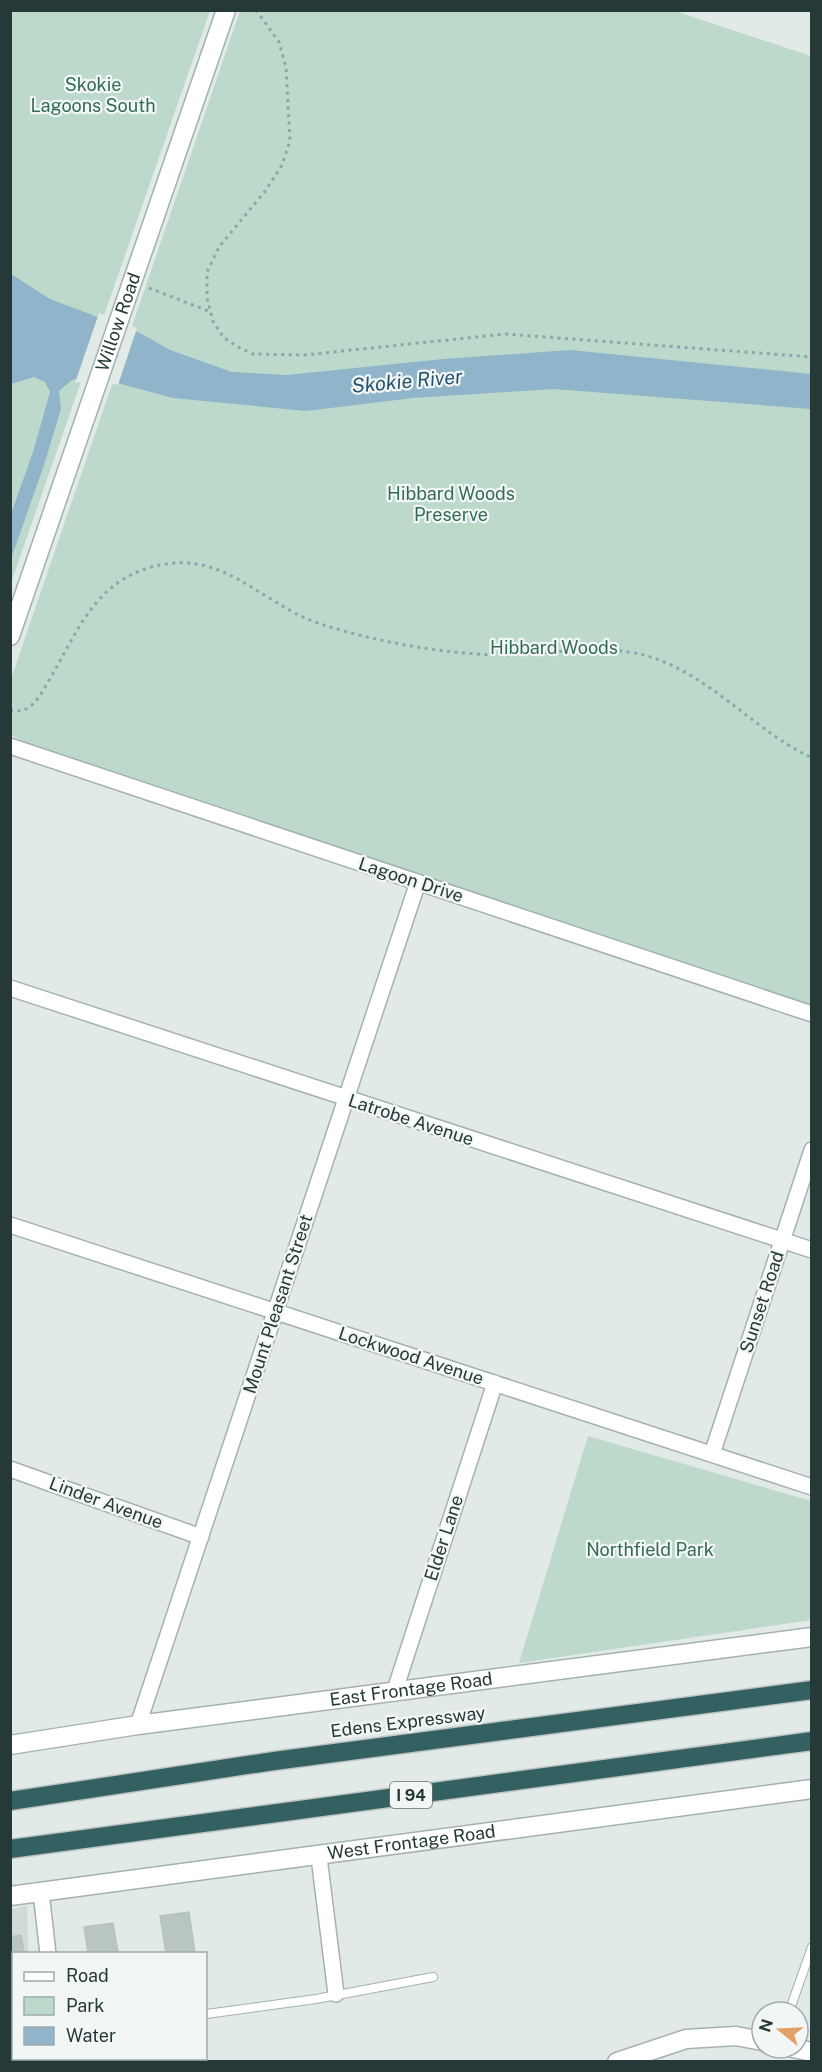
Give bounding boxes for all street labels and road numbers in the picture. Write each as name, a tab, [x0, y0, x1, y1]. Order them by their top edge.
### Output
street label: Willow Road	[91, 270, 145, 374]
street label: Lagoon Drive	[356, 853, 466, 906]
street label: Latrobe Avenue	[346, 1089, 477, 1150]
street label: Mount Pleasant Street	[239, 1212, 316, 1396]
street label: Sunset Road	[735, 1248, 788, 1355]
street label: Lockwood Avenue	[336, 1322, 486, 1389]
street label: Linder Avenue	[46, 1472, 166, 1533]
street label: Elder Lane	[420, 1492, 467, 1583]
street label: East Frontage Road	[328, 1668, 494, 1710]
street label: Edens Expressway	[329, 1702, 487, 1741]
road number: I 94	[390, 1782, 432, 1808]
street label: West Frontage Road	[326, 1820, 497, 1864]

